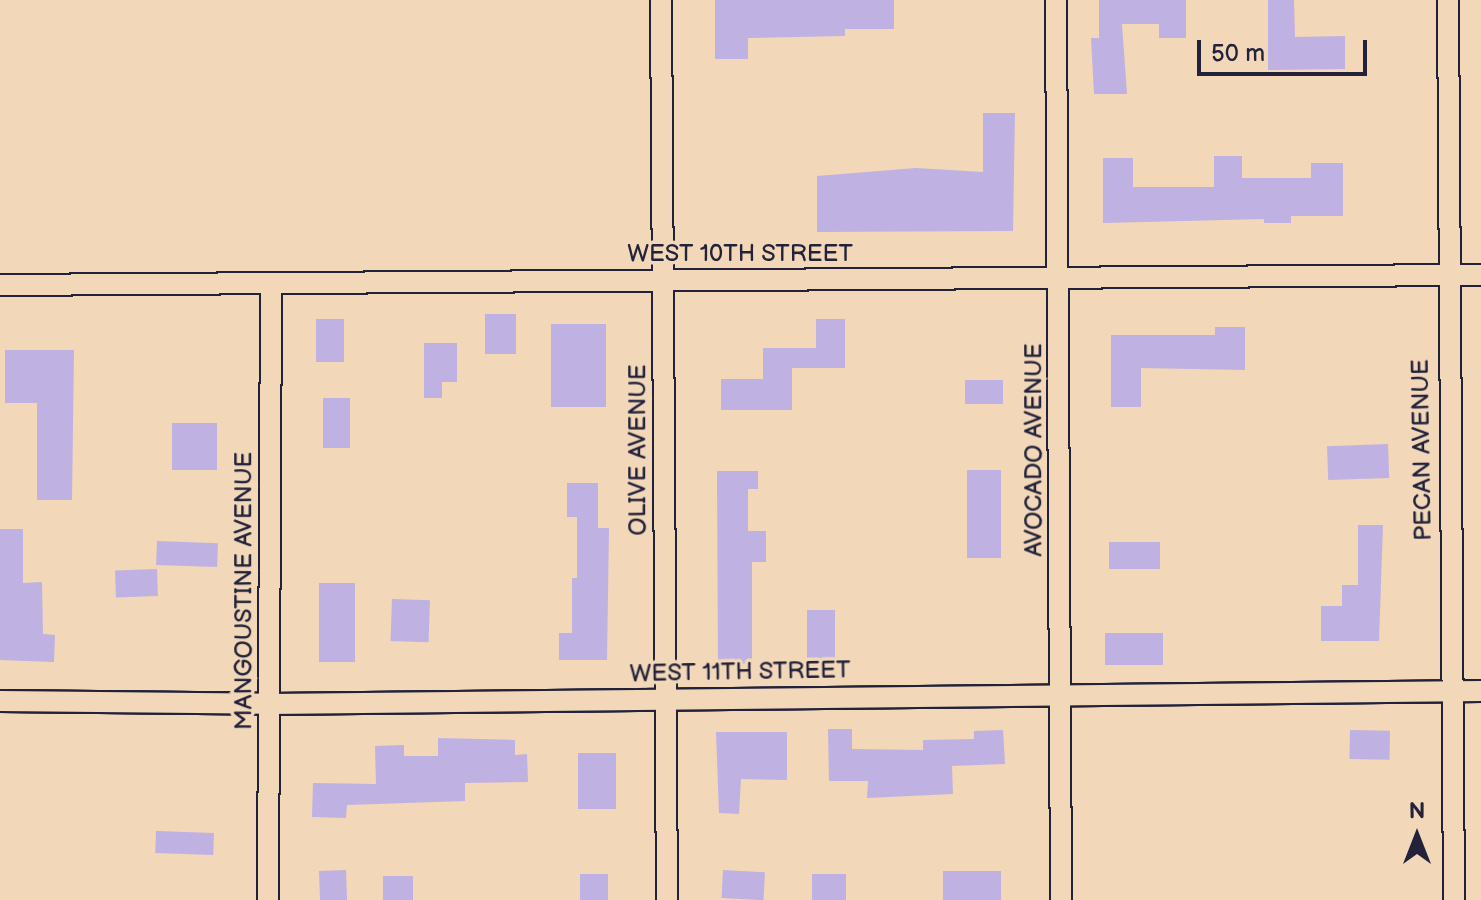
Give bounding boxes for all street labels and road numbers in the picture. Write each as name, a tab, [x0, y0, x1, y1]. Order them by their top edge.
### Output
street label: WEST 10TH STREET	[627, 240, 853, 268]
street label: AVOCADO AVENUE	[1020, 343, 1048, 557]
street label: PECAN AVENUE	[1406, 359, 1438, 541]
street label: OLIVE AVENUE	[624, 364, 652, 536]
street label: MANGOUSTINE AVENUE	[230, 452, 258, 730]
street label: WEST 11TH STREET	[629, 656, 851, 688]

